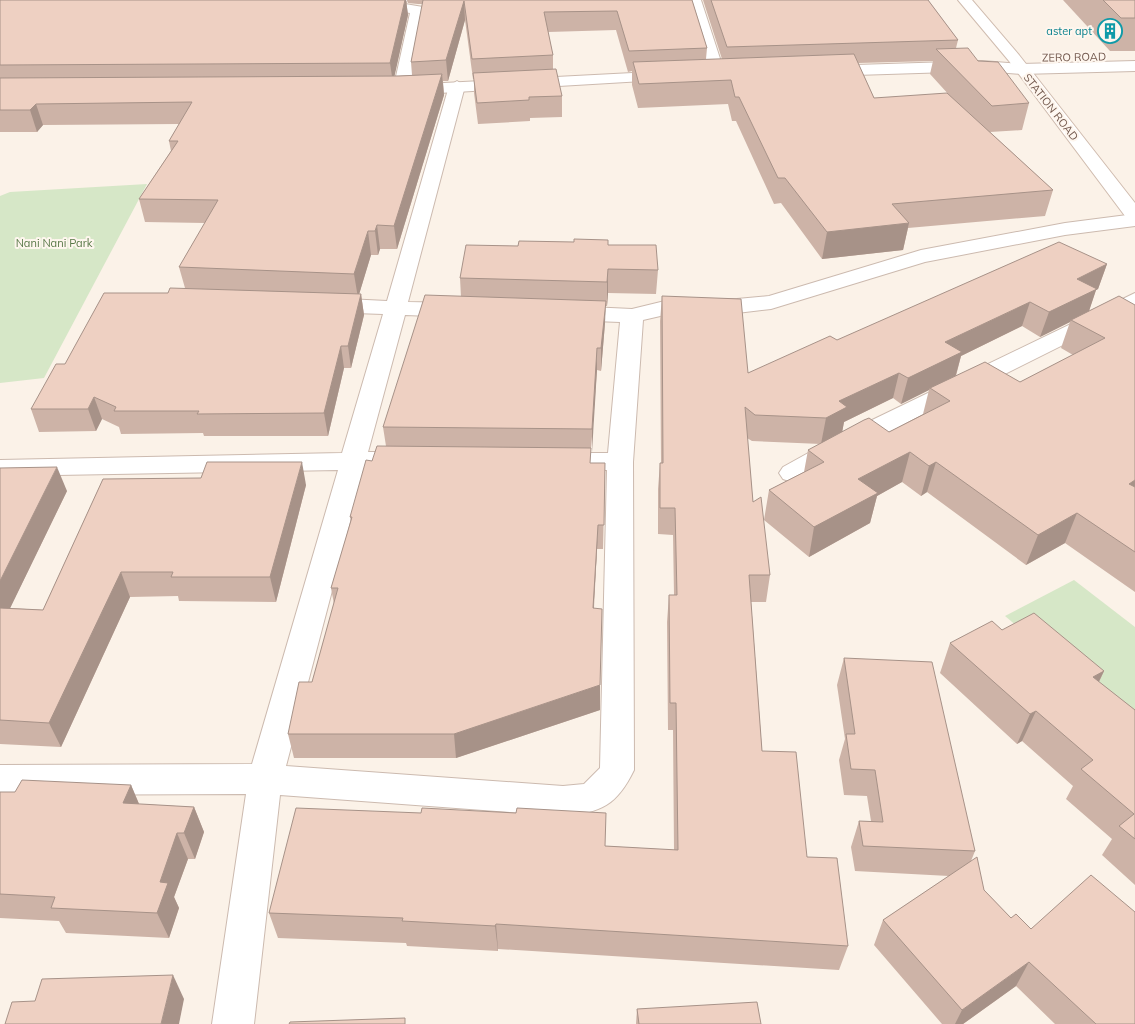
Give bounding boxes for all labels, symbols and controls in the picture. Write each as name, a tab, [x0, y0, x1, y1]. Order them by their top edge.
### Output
building icon: aster apt	[1097, 18, 1123, 44]
place label: aster apt	[1046, 24, 1092, 38]
street label: ZERO ROAD	[1042, 49, 1106, 65]
street label: STATION ROAD	[1021, 71, 1081, 143]
park label: Nani Nani Park	[16, 236, 93, 250]

